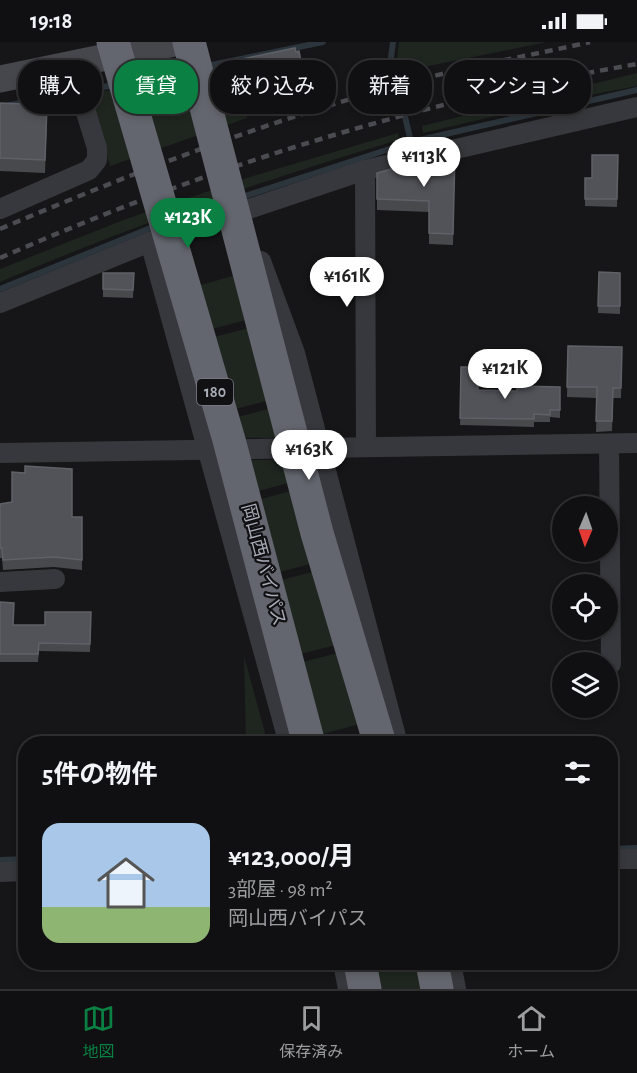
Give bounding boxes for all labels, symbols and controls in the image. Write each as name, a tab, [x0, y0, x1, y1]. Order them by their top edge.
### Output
text: 19:18	[30, 10, 72, 32]
chip: 購入	[18, 60, 102, 114]
chip: 賃貸	[114, 60, 198, 114]
chip: 絞り込み	[210, 60, 336, 114]
chip: 新着	[348, 60, 432, 114]
chip: マンション	[444, 60, 591, 114]
pin: ¥113K	[382, 137, 466, 188]
text: ¥113K	[401, 146, 447, 166]
pin: ¥123K	[146, 198, 230, 249]
text: ¥123K	[164, 207, 212, 227]
pin: ¥161K	[305, 257, 389, 308]
text: ¥161K	[324, 266, 370, 286]
pin: ¥121K	[463, 349, 547, 400]
text: ¥121K	[482, 358, 528, 378]
road number: 180	[197, 379, 233, 405]
pin: ¥163K	[267, 430, 351, 481]
text: ¥163K	[285, 439, 333, 459]
north arrow	[552, 496, 618, 562]
map controls	[552, 496, 618, 718]
street label: 岡山西バイパス	[238, 502, 289, 628]
button: locate	[552, 574, 618, 640]
button: layers	[552, 652, 618, 718]
icon: filters	[561, 756, 594, 789]
text: 5件の物件	[42, 762, 157, 788]
text: ¥123,000/月	[228, 844, 354, 870]
icon: home	[90, 847, 162, 919]
text: 3部屋 · 98 m²	[228, 880, 333, 900]
text: 岡山西バイパス	[228, 909, 368, 929]
tab: 地図	[82, 1002, 115, 1062]
tab: 保存済み	[279, 1002, 343, 1062]
tab: ホーム	[507, 1002, 555, 1062]

